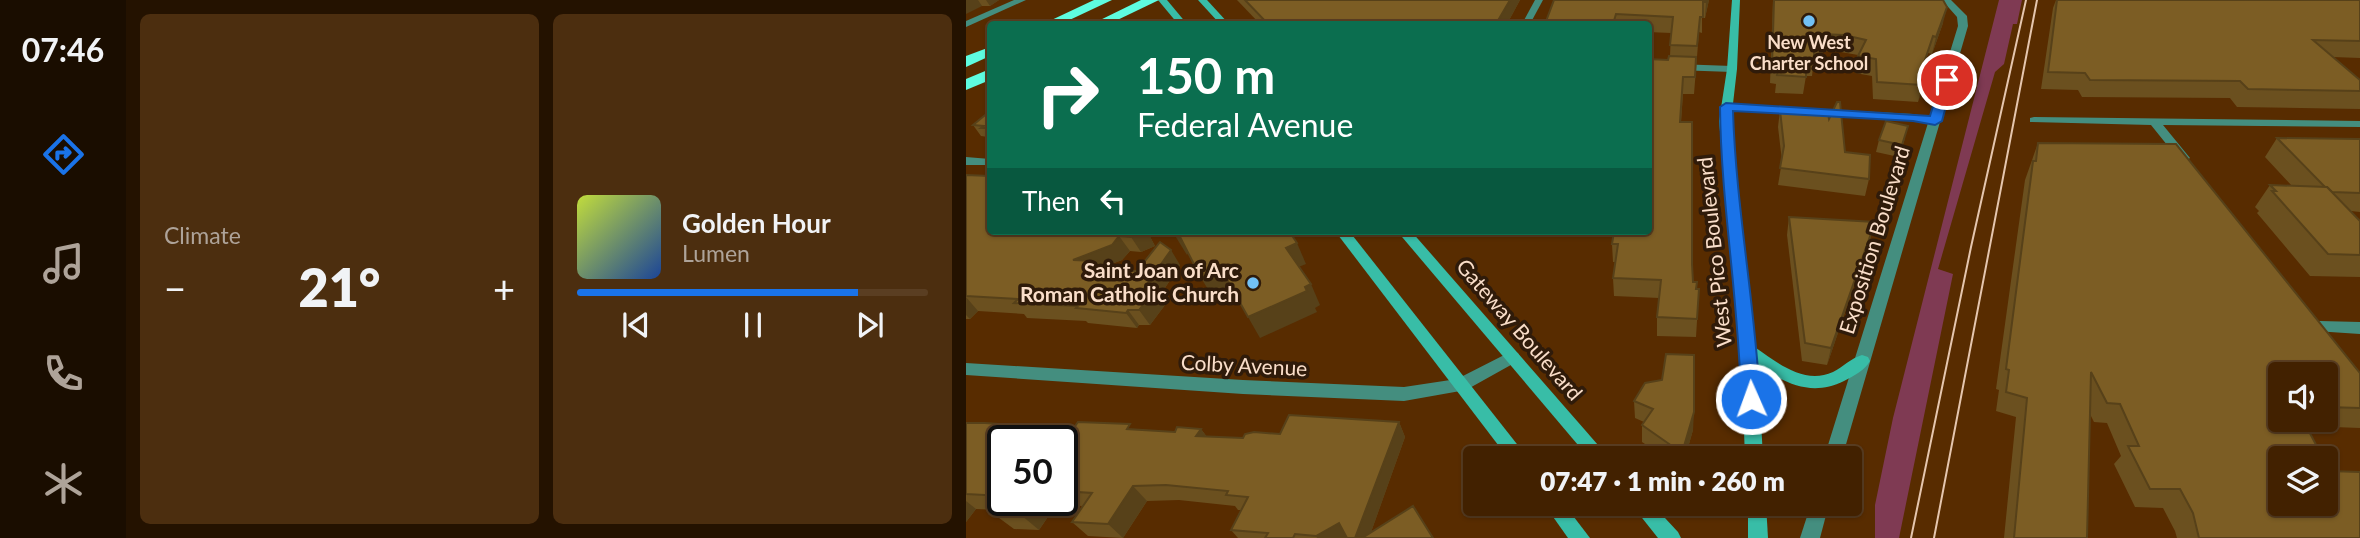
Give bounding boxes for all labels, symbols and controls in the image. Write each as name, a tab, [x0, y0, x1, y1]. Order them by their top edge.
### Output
marker: New West Charter School	[1801, 13, 1817, 29]
text: 07:46	[22, 30, 104, 69]
place label: New West Charter School	[1750, 31, 1868, 74]
text: 150 m	[1137, 46, 1275, 104]
icon: right	[1022, 49, 1113, 140]
pin	[1917, 50, 1977, 110]
icon: arrive	[1928, 61, 1966, 99]
text: Federal Avenue	[1137, 105, 1353, 144]
icon: directions	[39, 130, 88, 179]
street label: Exposition Boulevard	[1833, 143, 1914, 337]
street label: West Pico Boulevard	[1691, 156, 1736, 349]
icon: left	[1094, 182, 1132, 220]
text: Then	[1022, 185, 1080, 217]
text: Golden Hour	[682, 207, 831, 239]
text: Climate	[164, 221, 241, 249]
icon: music	[39, 239, 88, 288]
text: Lumen	[682, 239, 750, 267]
street label: Gateway Boulevard	[1452, 253, 1588, 405]
text: 21°	[299, 256, 380, 318]
place label: Saint Joan of Arc Roman Catholic Church	[1020, 257, 1239, 306]
text: −	[164, 265, 186, 311]
text: +	[493, 265, 515, 311]
marker: Saint Joan of Arc Roman Catholic Church	[1245, 275, 1261, 291]
icon: previous	[617, 306, 655, 344]
icon: pause	[734, 306, 772, 344]
icon: next	[851, 306, 889, 344]
icon: phone	[39, 349, 88, 398]
street label: Colby Avenue	[1180, 349, 1308, 380]
position arrow	[1714, 362, 1788, 436]
map controls	[2268, 362, 2338, 516]
button: sound	[2268, 362, 2338, 432]
speed limit sign: 50	[987, 425, 1078, 516]
button: layers	[2268, 446, 2338, 516]
icon: climate	[39, 459, 88, 508]
text: 07:47 · 1 min · 260 m	[1540, 465, 1785, 497]

